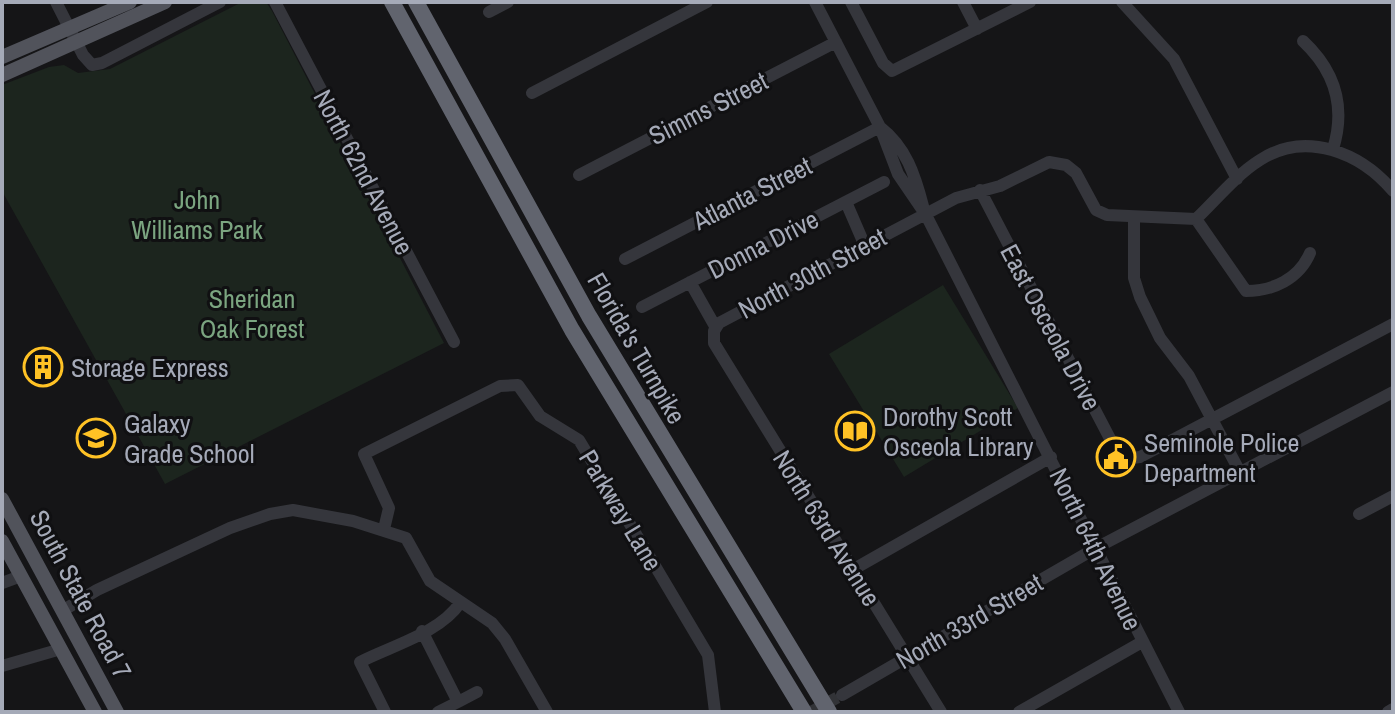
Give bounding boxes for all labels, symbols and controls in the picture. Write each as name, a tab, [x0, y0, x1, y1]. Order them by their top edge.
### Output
street label: Simms Street	[643, 63, 774, 153]
street label: North 62nd Avenue	[306, 83, 422, 261]
street label: Atlanta Street	[686, 148, 818, 238]
park label: John Williams Park	[131, 182, 263, 247]
street label: Donna Drive	[702, 201, 824, 287]
street label: North 30th Street	[732, 219, 892, 327]
street label: East Osceola Drive	[992, 238, 1110, 416]
street label: Florida's Turnpike	[580, 266, 694, 430]
park label: Sheridan Oak Forest	[200, 281, 304, 346]
building icon: Storage Express	[22, 346, 64, 388]
place label: Storage Express	[71, 350, 229, 385]
place label: Dorothy Scott Osceola Library	[883, 399, 1034, 464]
place label: Galaxy Grade School	[124, 406, 254, 471]
library icon: Dorothy Scott Osceola Library	[834, 410, 876, 452]
school or university icon: Galaxy Grade School	[75, 417, 117, 459]
place label: Seminole Police Department	[1144, 425, 1299, 490]
public building icon: Seminole Police Department	[1095, 436, 1137, 478]
street label: Parkway Lane	[571, 443, 671, 577]
street label: North 63rd Avenue	[765, 443, 889, 613]
street label: North 64th Avenue	[1042, 462, 1150, 636]
street label: South State Road 7	[22, 504, 140, 684]
street label: North 33rd Street	[889, 565, 1049, 677]

